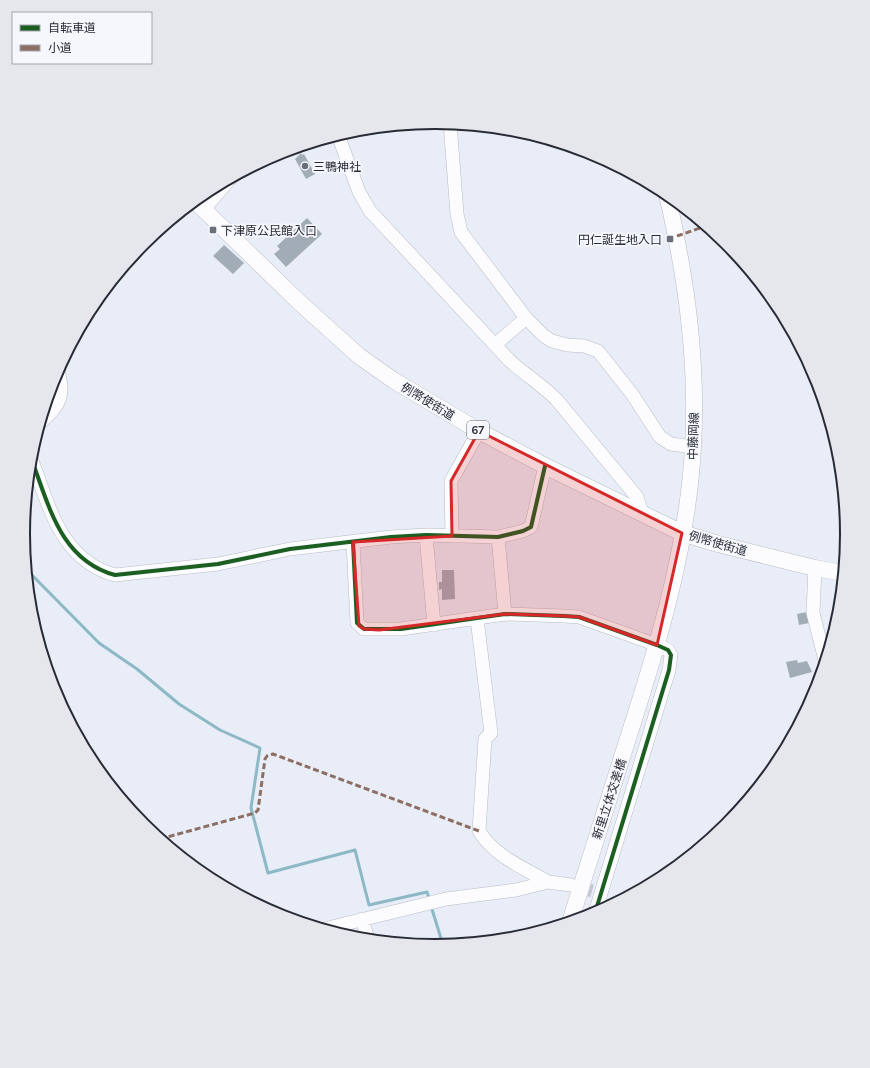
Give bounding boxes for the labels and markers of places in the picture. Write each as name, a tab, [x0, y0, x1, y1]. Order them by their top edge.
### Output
place label: 三鴨神社	[313, 159, 361, 174]
marker: 三鴨神社	[300, 161, 310, 171]
place label: 下津原公民館入口	[221, 223, 317, 238]
marker: 下津原公民館入口	[208, 225, 218, 235]
place label: 円仁誕生地入口	[578, 232, 662, 247]
marker: 円仁誕生地入口	[665, 234, 675, 244]

